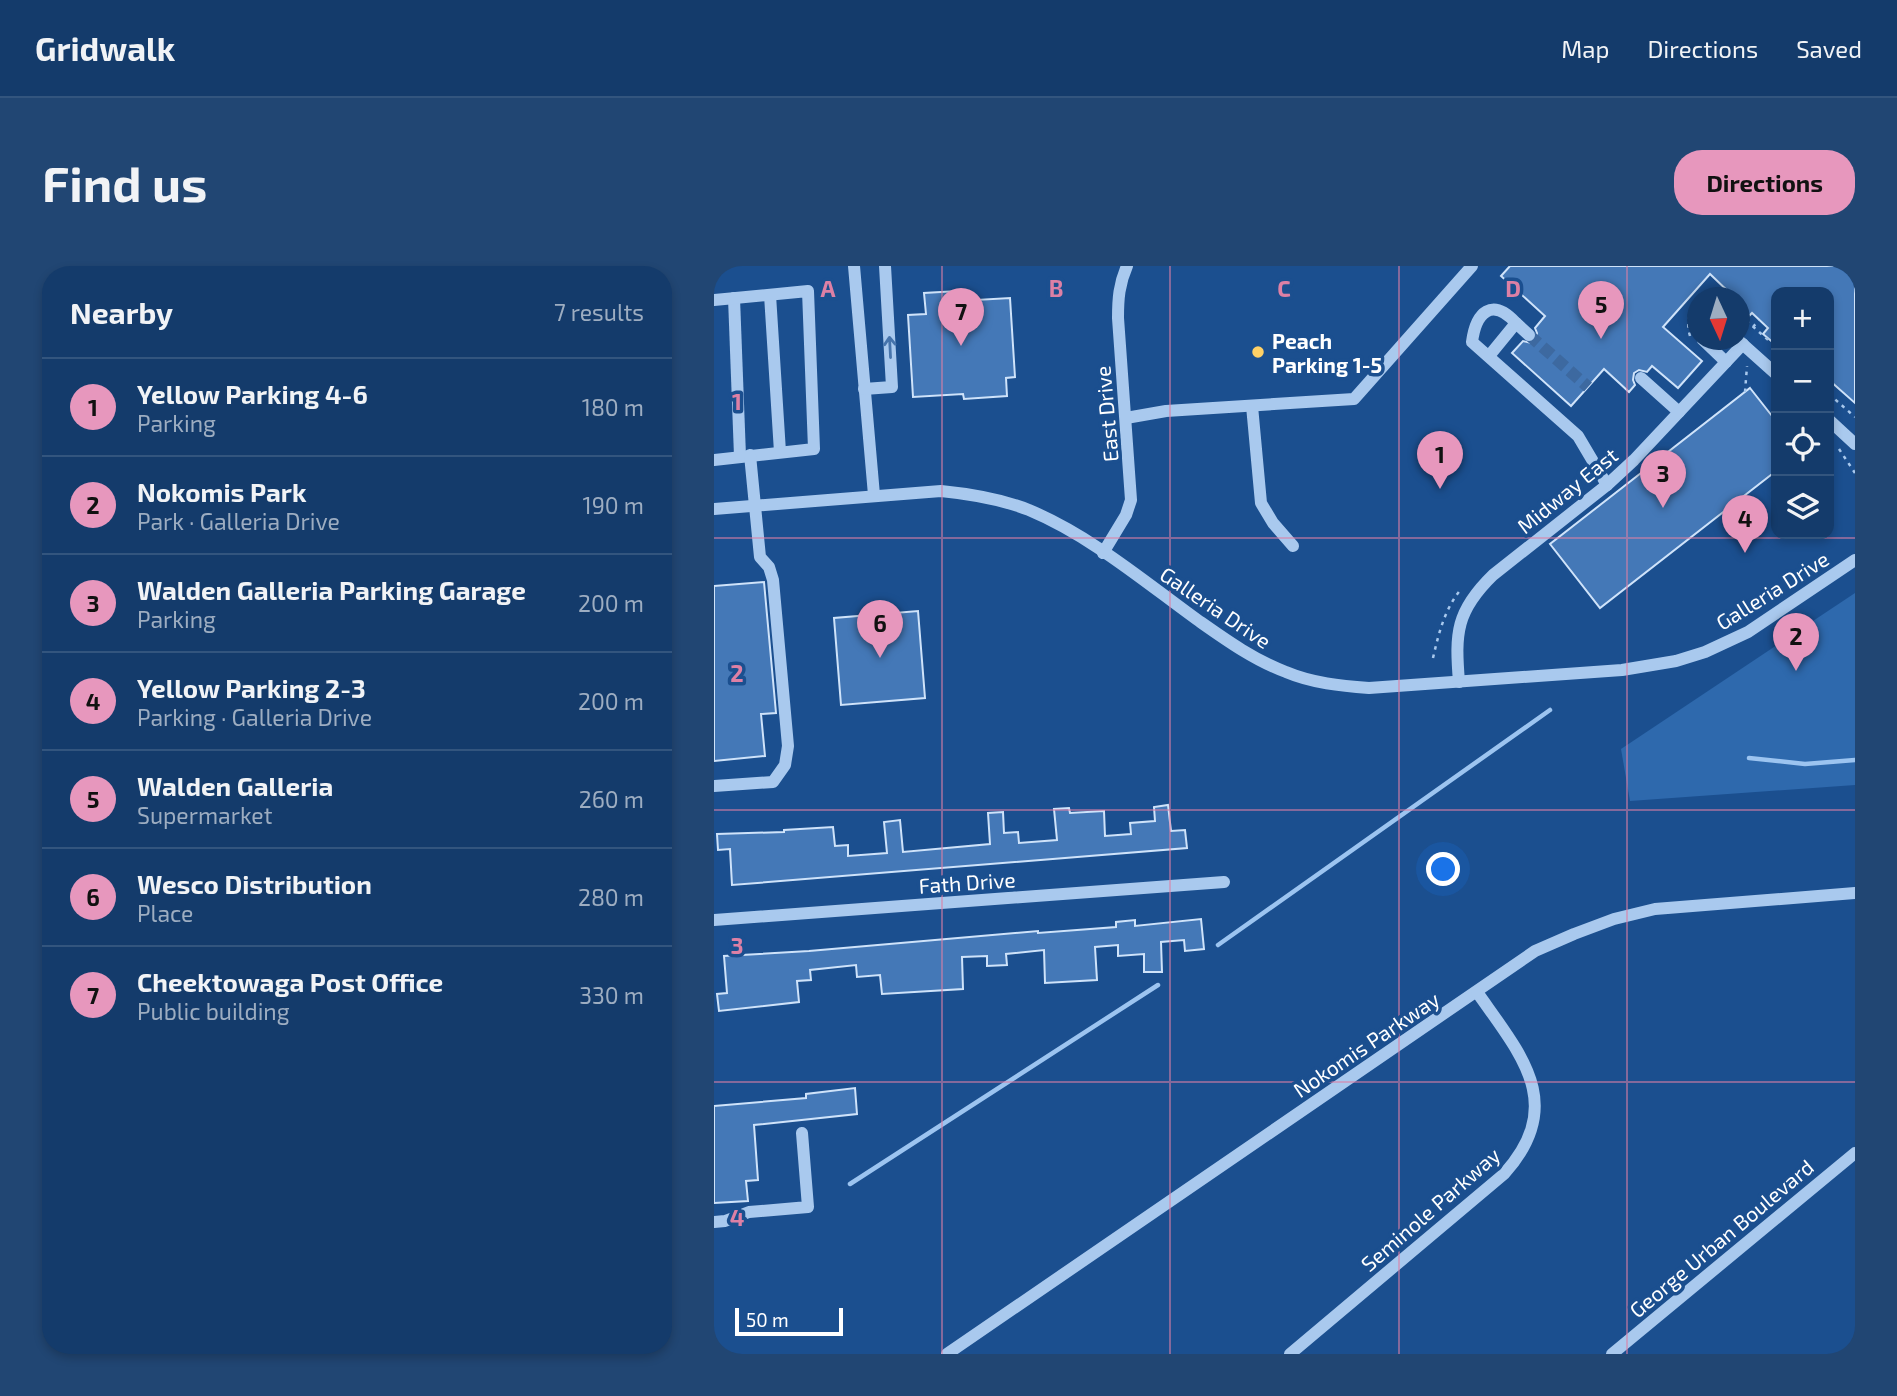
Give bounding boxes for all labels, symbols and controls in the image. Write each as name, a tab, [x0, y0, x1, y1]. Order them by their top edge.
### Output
text: Gridwalk	[35, 28, 175, 68]
text: Map	[1561, 34, 1609, 63]
text: Directions	[1647, 34, 1758, 63]
text: Saved	[1796, 34, 1862, 63]
button: Directions	[1674, 150, 1855, 215]
text: Find us	[42, 153, 207, 212]
text: A	[820, 274, 836, 302]
text: B	[1049, 274, 1063, 302]
text: C	[1277, 274, 1291, 302]
text: D	[1505, 274, 1521, 302]
pin: 5	[1578, 281, 1624, 339]
north arrow	[1687, 287, 1750, 350]
map controls	[1771, 287, 1834, 539]
button: +	[1771, 287, 1834, 350]
pin: 7	[938, 288, 984, 346]
text: Nearby	[70, 294, 173, 330]
text: 7 results	[554, 298, 644, 326]
place label: Peach Parking 1-5	[1272, 328, 1382, 377]
one-way arrow	[883, 336, 896, 359]
marker: Peach Parking 1-5	[1250, 344, 1266, 360]
button: −	[1771, 350, 1834, 413]
street label: East Drive	[1089, 365, 1123, 463]
text: Yellow Parking 4-6	[137, 378, 368, 409]
text: 1	[732, 387, 742, 415]
text: 1	[88, 393, 98, 421]
text: 180 m	[582, 393, 644, 421]
text: Parking	[137, 409, 216, 437]
button: locate	[1771, 413, 1834, 476]
pin: 1	[1417, 431, 1463, 489]
street label: Midway East	[1512, 442, 1622, 538]
pin: 3	[1640, 450, 1686, 508]
text: Nokomis Park	[137, 476, 306, 507]
button: layers	[1771, 476, 1834, 539]
text: 2	[86, 491, 100, 519]
text: 190 m	[583, 491, 644, 519]
pin: 4	[1722, 495, 1768, 553]
text: Park · Galleria Drive	[137, 507, 340, 535]
street label: Galleria Drive	[1711, 545, 1833, 635]
street label: Galleria Drive	[1156, 561, 1276, 653]
text: Walden Galleria Parking Garage	[137, 574, 526, 605]
text: 3	[86, 589, 100, 617]
text: 200 m	[578, 589, 644, 617]
pin: 6	[857, 600, 903, 658]
text: Parking	[137, 605, 216, 633]
pin: 2	[1773, 613, 1819, 671]
text: 2	[730, 659, 744, 687]
text: Yellow Parking 2-3	[137, 672, 366, 703]
text: 4	[86, 687, 100, 715]
text: 200 m	[578, 687, 644, 715]
text: Parking · Galleria Drive	[137, 703, 372, 731]
text: Walden Galleria	[137, 770, 333, 801]
text: 5	[87, 785, 99, 813]
text: 260 m	[579, 785, 644, 813]
text: Supermarket	[137, 801, 272, 829]
your location	[1426, 852, 1460, 886]
street label: Fath Drive	[918, 866, 1016, 898]
text: Wesco Distribution	[137, 868, 372, 899]
text: 6	[86, 883, 100, 911]
text: 280 m	[578, 883, 644, 911]
text: Place	[137, 899, 193, 927]
text: 3	[730, 931, 744, 959]
text: Cheektowaga Post Office	[137, 966, 443, 997]
text: 7	[87, 981, 99, 1009]
text: 330 m	[579, 981, 644, 1009]
street label: Nokomis Parkway	[1288, 986, 1444, 1102]
text: Public building	[137, 997, 290, 1025]
street label: Seminole Parkway	[1355, 1142, 1505, 1276]
street label: George Urban Boulevard	[1624, 1154, 1818, 1322]
text: 4	[730, 1203, 744, 1231]
scale bar	[735, 1305, 844, 1337]
text: 50 m	[746, 1308, 789, 1331]

